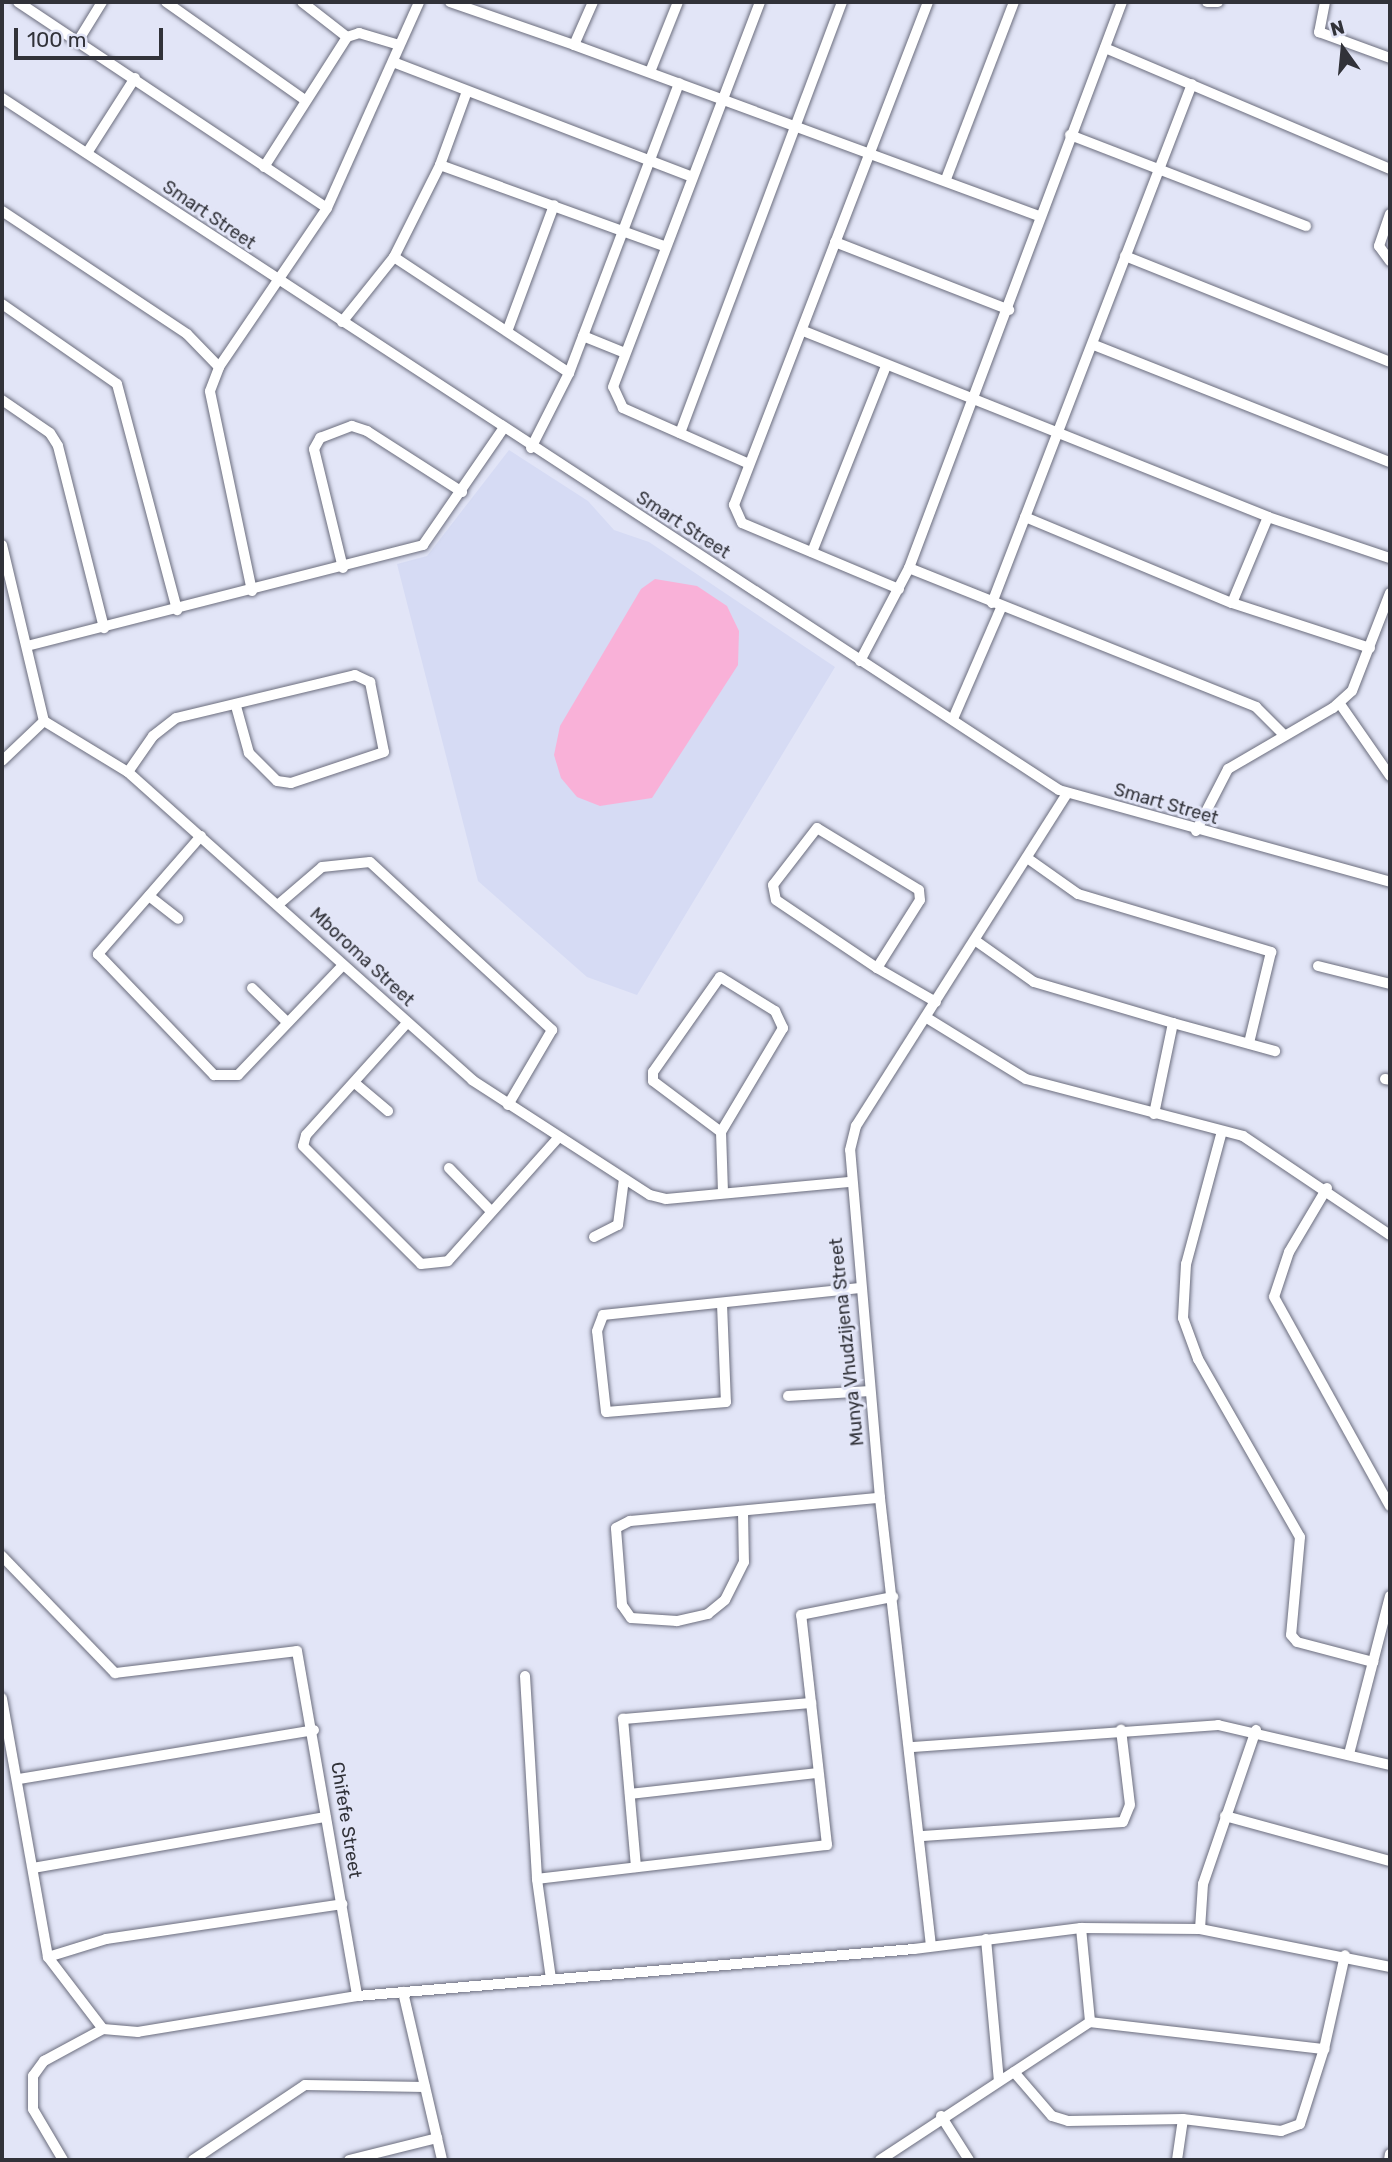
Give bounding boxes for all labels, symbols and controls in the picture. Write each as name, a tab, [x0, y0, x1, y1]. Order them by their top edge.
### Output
scale bar	[18, 14, 166, 58]
north arrow	[1308, 14, 1378, 84]
text: N	[1328, 15, 1347, 41]
text: 100 m	[27, 27, 86, 52]
street label: Smart Street	[158, 176, 260, 254]
street label: Smart Street	[632, 487, 734, 563]
street label: Smart Street	[1111, 779, 1221, 829]
street label: Mboroma Street	[305, 903, 419, 1011]
street label: Munya Vhudzijena Street	[825, 1237, 869, 1447]
street label: Chifefe Street	[326, 1760, 366, 1880]

